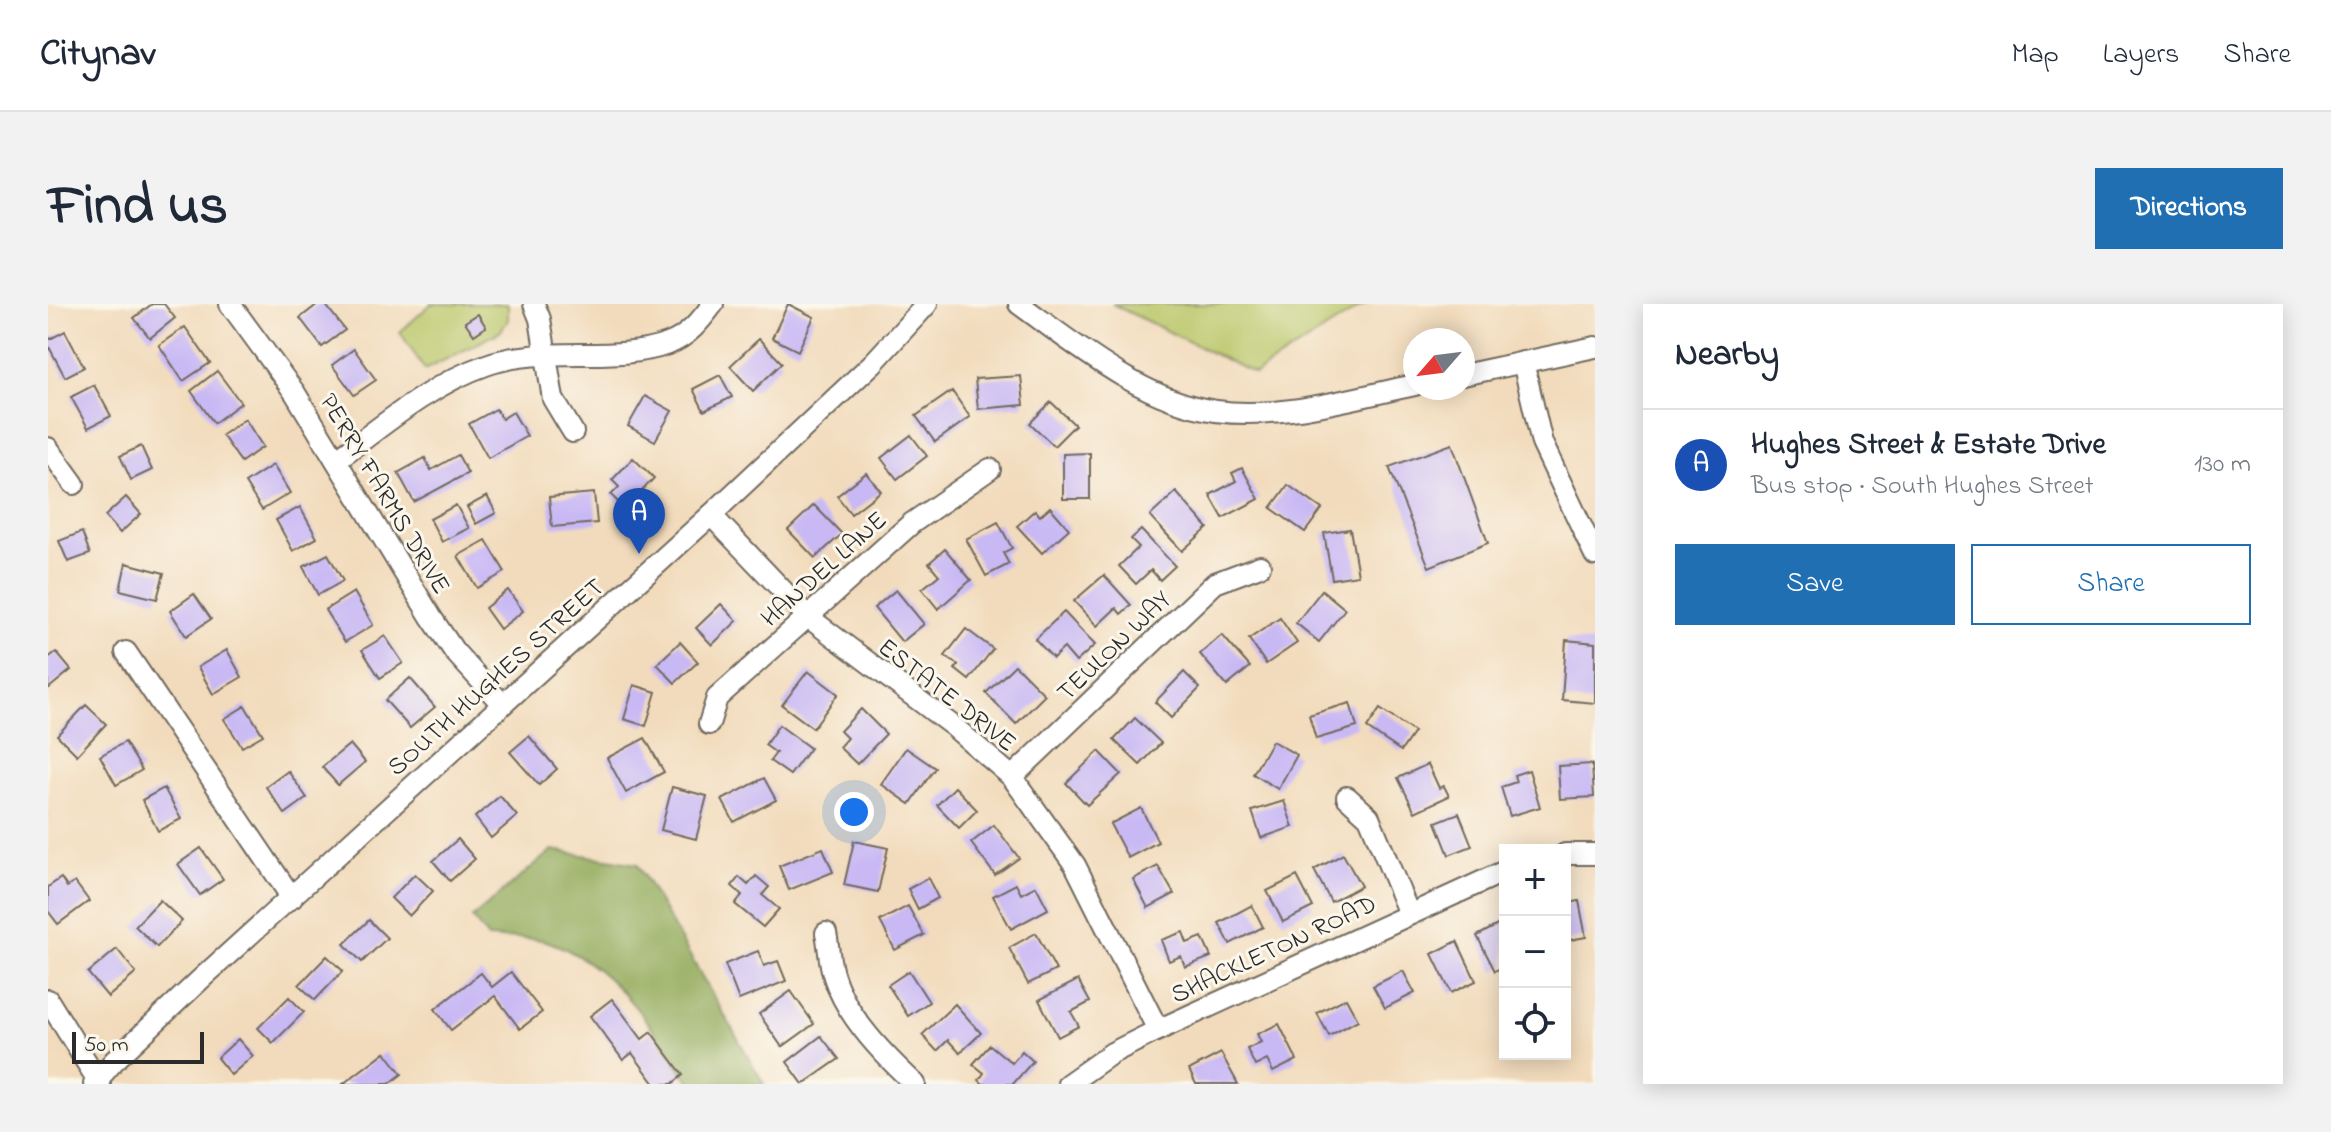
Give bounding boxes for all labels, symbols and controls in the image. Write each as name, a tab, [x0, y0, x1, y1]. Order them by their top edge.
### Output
text: Citynav	[40, 27, 156, 83]
text: Map	[2011, 35, 2059, 76]
text: Layers	[2103, 35, 2179, 76]
text: Share	[2223, 35, 2291, 76]
text: Find us	[48, 168, 228, 249]
button: Directions	[2095, 168, 2283, 249]
north arrow	[1403, 328, 1475, 400]
text: Nearby	[1675, 331, 1779, 381]
street label: PERRY FARMS DRIVE	[308, 387, 459, 602]
text: Hughes Street & Estate Drive	[1751, 424, 2106, 468]
text: A	[1693, 446, 1709, 484]
text: 130 m	[2194, 446, 2251, 484]
text: Bus stop · South Hughes Street	[1751, 468, 2094, 506]
pin: A	[613, 488, 665, 554]
street label: HANDEL LANE	[753, 503, 897, 637]
button: Save	[1675, 544, 1955, 625]
button: Share	[1971, 544, 2251, 625]
street label: SOUTH HUGHES STREET	[380, 570, 614, 786]
street label: TEULON WAY	[1049, 583, 1181, 712]
street label: ESTATE DRIVE	[869, 630, 1023, 763]
your location	[834, 792, 874, 832]
map controls	[1499, 844, 1571, 1060]
button: +	[1499, 844, 1571, 916]
street label: SHACKLETON ROAD	[1165, 886, 1383, 1015]
button: −	[1499, 916, 1571, 988]
button: locate	[1499, 988, 1571, 1060]
scale bar	[72, 1028, 204, 1064]
text: 50 m	[84, 1030, 129, 1062]

